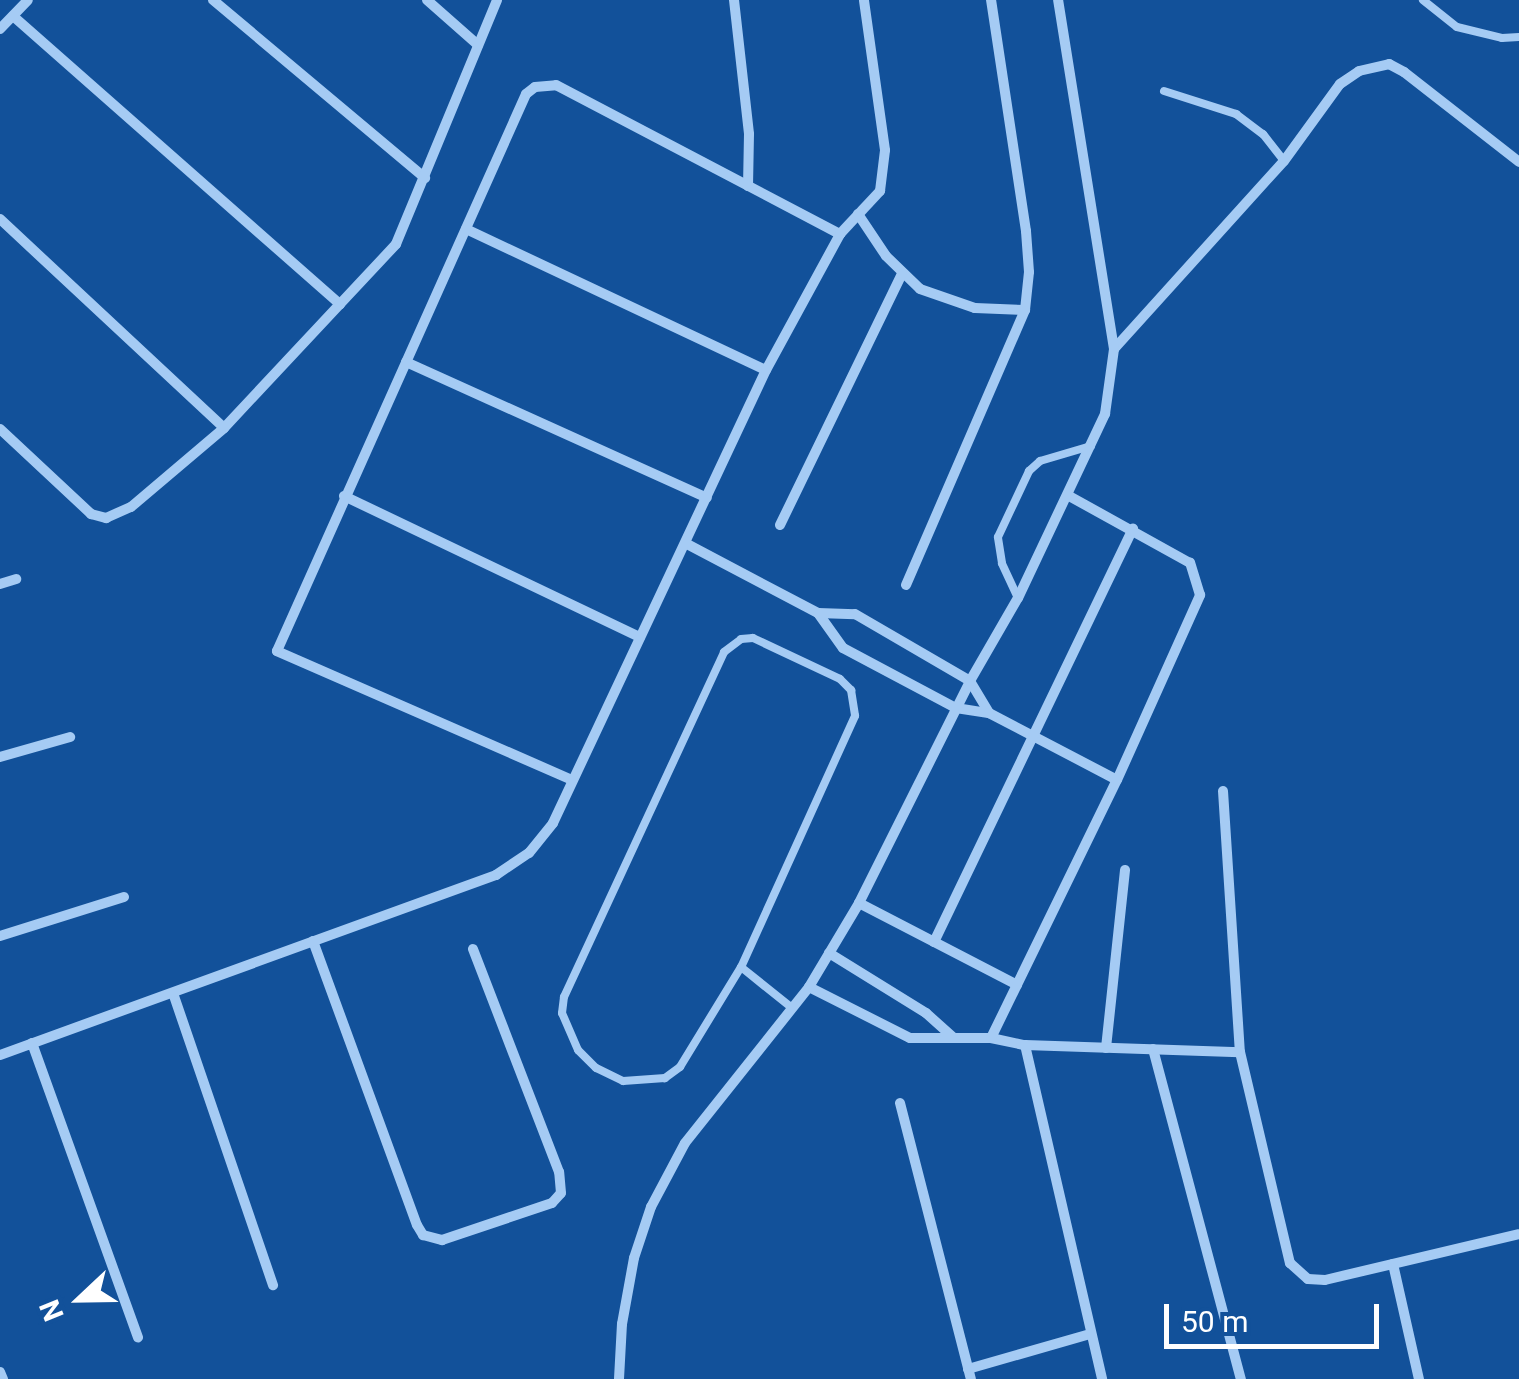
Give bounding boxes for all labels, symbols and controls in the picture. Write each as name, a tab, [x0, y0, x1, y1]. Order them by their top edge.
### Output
north arrow	[30, 1249, 130, 1349]
scale bar	[1169, 1284, 1384, 1346]
text: N	[33, 1295, 71, 1326]
text: 50 m	[1181, 1304, 1248, 1339]

